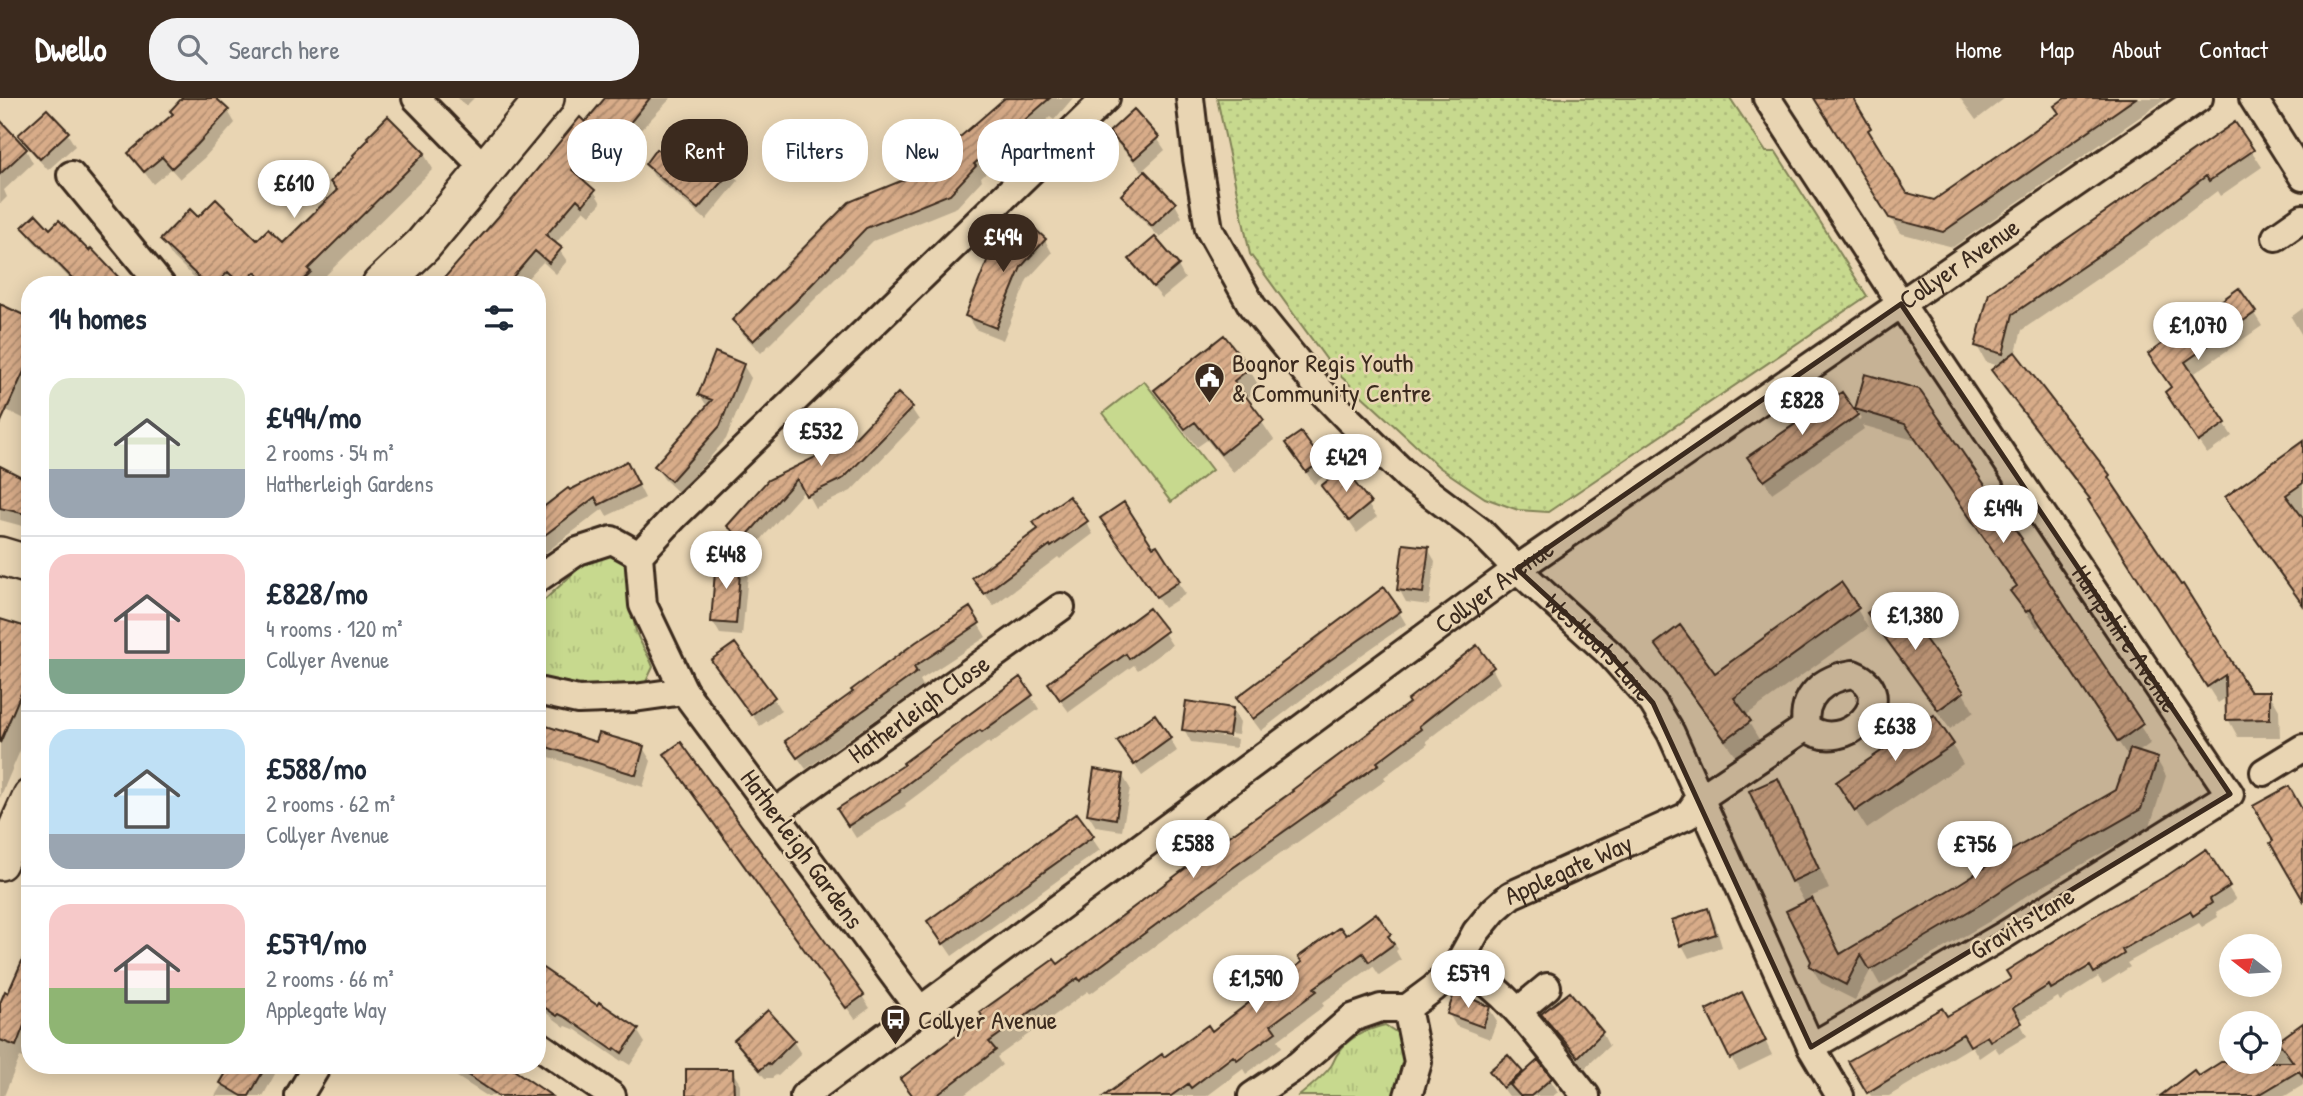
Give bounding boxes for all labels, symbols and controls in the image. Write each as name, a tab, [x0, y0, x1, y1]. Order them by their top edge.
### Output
search box	[149, 18, 639, 81]
text: Dwello	[35, 27, 107, 71]
icon: search	[173, 30, 211, 68]
text: Search here	[229, 32, 340, 67]
text: Home	[1955, 33, 2002, 65]
text: Map	[2040, 33, 2074, 65]
text: About	[2112, 33, 2161, 65]
text: Contact	[2199, 33, 2268, 65]
chip: Buy	[567, 119, 647, 182]
chip: Rent	[661, 119, 748, 182]
chip: Filters	[762, 119, 868, 182]
chip: New	[882, 119, 963, 182]
chip: Apartment	[977, 119, 1119, 182]
pin: £610	[253, 160, 335, 220]
text: £610	[274, 167, 314, 198]
street label: Collyer Avenue	[1892, 209, 2026, 317]
pin: £494	[962, 214, 1044, 274]
text: £494	[984, 221, 1022, 252]
text: 14 homes	[49, 298, 147, 338]
icon: filters	[480, 299, 518, 337]
pin: £1,070	[2141, 302, 2255, 362]
text: £1,070	[2169, 309, 2227, 340]
place label: Bognor Regis Youth & Community Centre	[1232, 345, 1431, 410]
public building icon: Bognor Regis Youth & Community Centre	[1192, 361, 1226, 405]
pin: £828	[1761, 378, 1843, 437]
text: £828	[1780, 384, 1824, 415]
text: £494/mo	[266, 397, 361, 437]
icon: home	[105, 406, 189, 490]
pin: £532	[780, 408, 862, 468]
text: £532	[799, 415, 843, 446]
pin: £429	[1305, 434, 1387, 494]
text: 2 rooms · 54 m²	[266, 437, 394, 468]
text: £429	[1326, 441, 1366, 472]
text: Hatherleigh Gardens	[266, 468, 433, 499]
pin: £494	[1962, 486, 2044, 545]
text: £494	[1984, 492, 2022, 523]
street label: Collyer Avenue	[1427, 531, 1560, 641]
pin: £448	[685, 532, 767, 591]
text: £448	[706, 538, 746, 569]
street label: Hampshire Avenue	[2064, 558, 2188, 719]
text: £828/mo	[266, 573, 368, 613]
icon: home	[105, 582, 189, 666]
street label: Westloats Lane	[1538, 585, 1661, 708]
pin: £1,380	[1858, 592, 1972, 652]
text: £1,380	[1887, 599, 1943, 630]
text: 4 rooms · 120 m²	[266, 613, 403, 644]
text: Collyer Avenue	[266, 644, 389, 675]
street label: Hatherleigh Close	[841, 646, 996, 771]
pin: £638	[1854, 704, 1936, 763]
text: £638	[1874, 710, 1916, 741]
text: £588/mo	[266, 748, 366, 788]
icon: home	[105, 757, 189, 841]
street label: Hatherleigh Gardens	[733, 762, 872, 935]
text: 2 rooms · 62 m²	[266, 788, 395, 819]
text: Collyer Avenue	[266, 819, 389, 850]
pin: £588	[1152, 820, 1234, 880]
pin: £756	[1934, 822, 2016, 881]
street label: Applegate Way	[1499, 825, 1638, 913]
text: £588	[1172, 827, 1214, 858]
text: £756	[1954, 828, 1996, 859]
street label: Gravits Lane	[1963, 878, 2080, 967]
text: £579/mo	[266, 923, 366, 963]
icon: home	[105, 932, 189, 1016]
north arrow	[2219, 934, 2282, 998]
map controls	[2219, 934, 2282, 1074]
pin: £579	[1427, 950, 1509, 1010]
pin: £1,590	[1199, 956, 1313, 1015]
text: £579	[1447, 957, 1489, 988]
text: £1,590	[1229, 962, 1283, 993]
text: 2 rooms · 66 m²	[266, 963, 394, 994]
text: Applegate Way	[266, 994, 387, 1025]
place label: Collyer Avenue	[918, 1002, 1057, 1037]
bus stop icon: Collyer Avenue	[878, 1003, 912, 1047]
button: locate	[2219, 1011, 2282, 1074]

